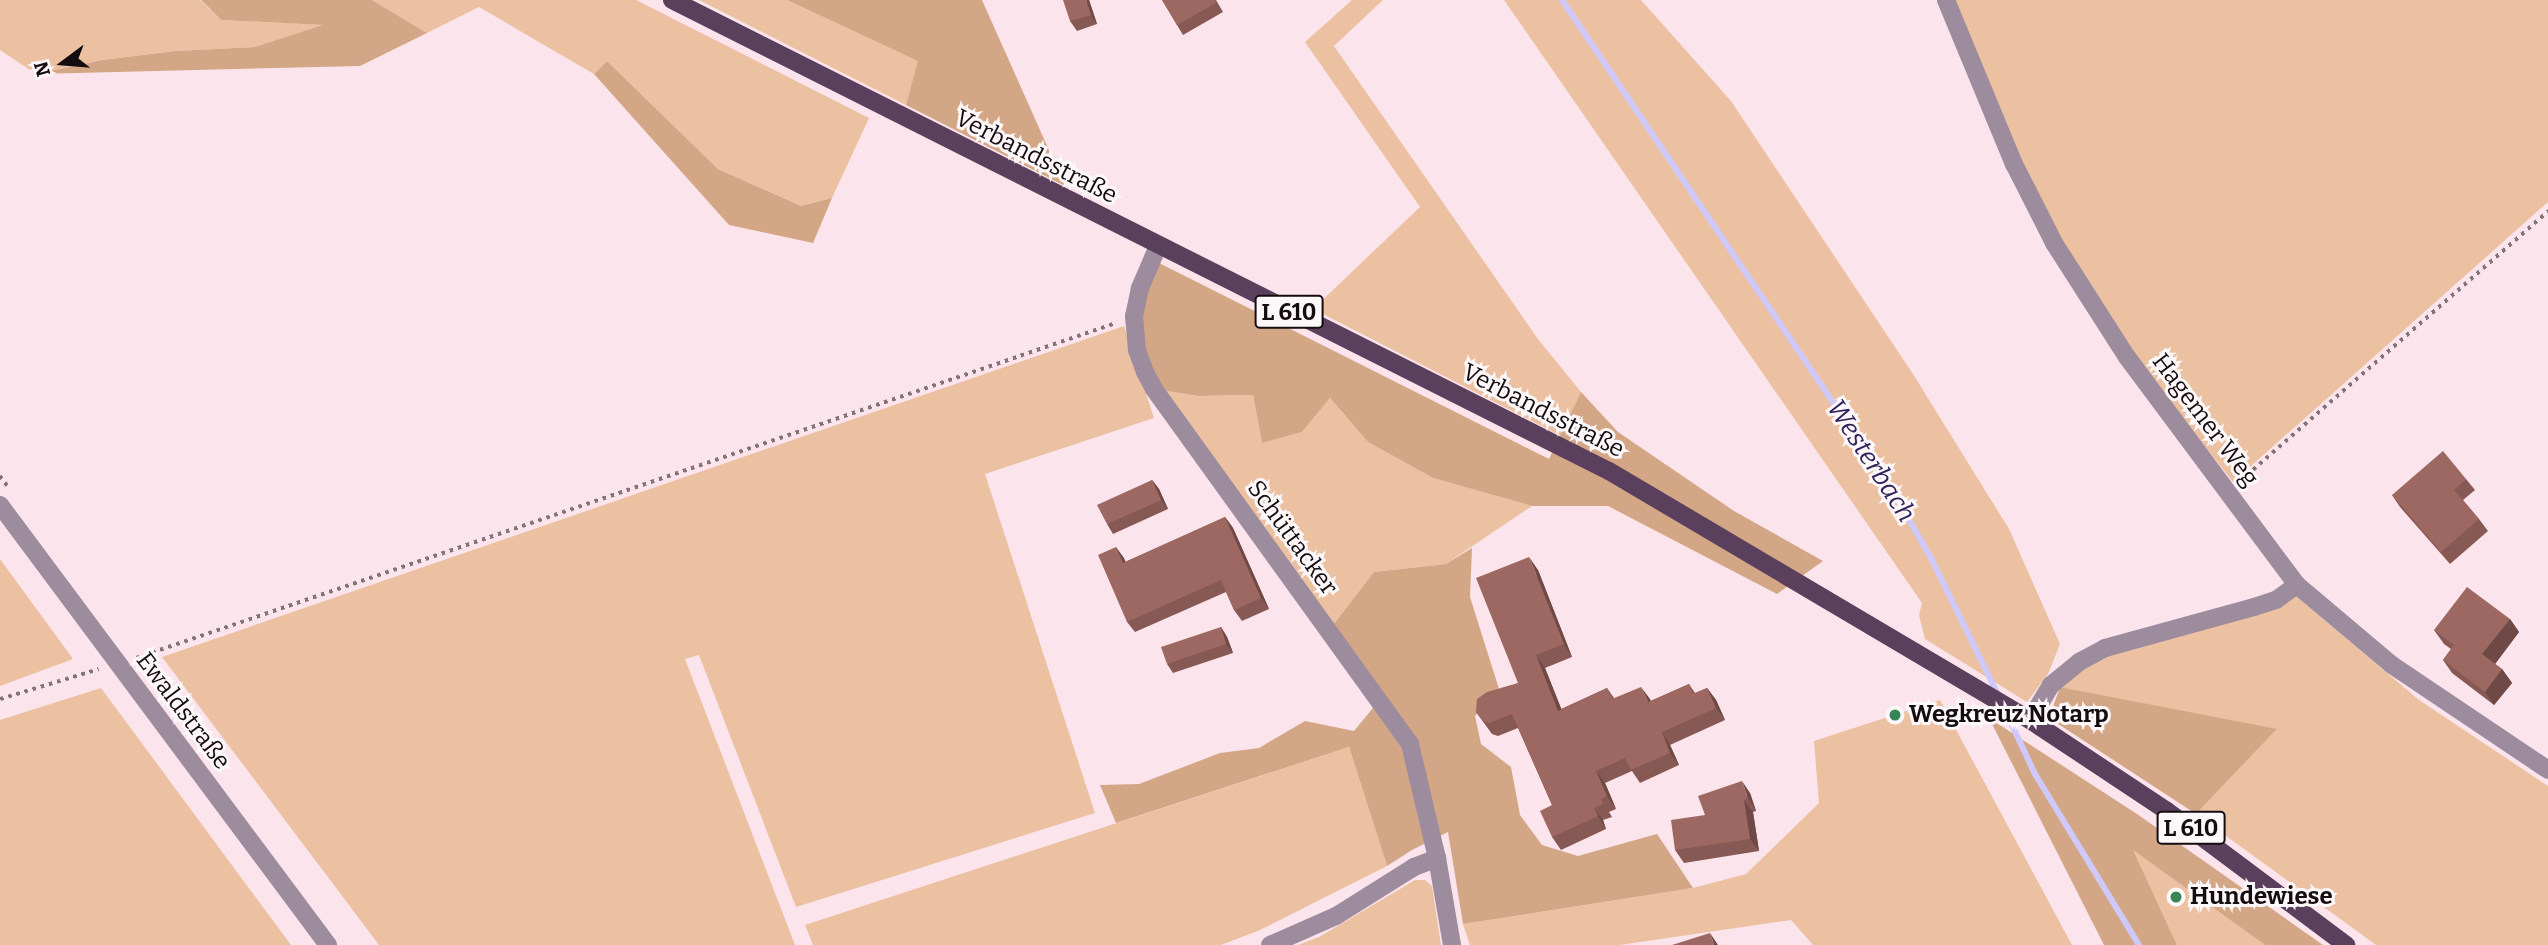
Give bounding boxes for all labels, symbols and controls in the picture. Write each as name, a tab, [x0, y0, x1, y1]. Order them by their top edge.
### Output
north arrow	[28, 28, 98, 98]
text: N	[29, 59, 55, 79]
street label: Verbandsstraße	[950, 104, 1122, 210]
road number: L 610	[1254, 292, 1324, 332]
street label: Hagemer Weg	[2146, 348, 2264, 492]
street label: Verbandsstraße	[1457, 358, 1629, 464]
water label: Westerbach	[1820, 394, 1922, 528]
street label: Schüttacker	[1241, 475, 1343, 601]
street label: Ewaldstraße	[130, 647, 236, 775]
place label: Wegkreuz Notarp	[1909, 701, 2109, 729]
marker: Wegkreuz Notarp	[1887, 707, 1903, 723]
road number: L 610	[2156, 808, 2226, 848]
place label: Hundewiese	[2190, 883, 2333, 911]
marker: Hundewiese	[2168, 889, 2184, 905]

